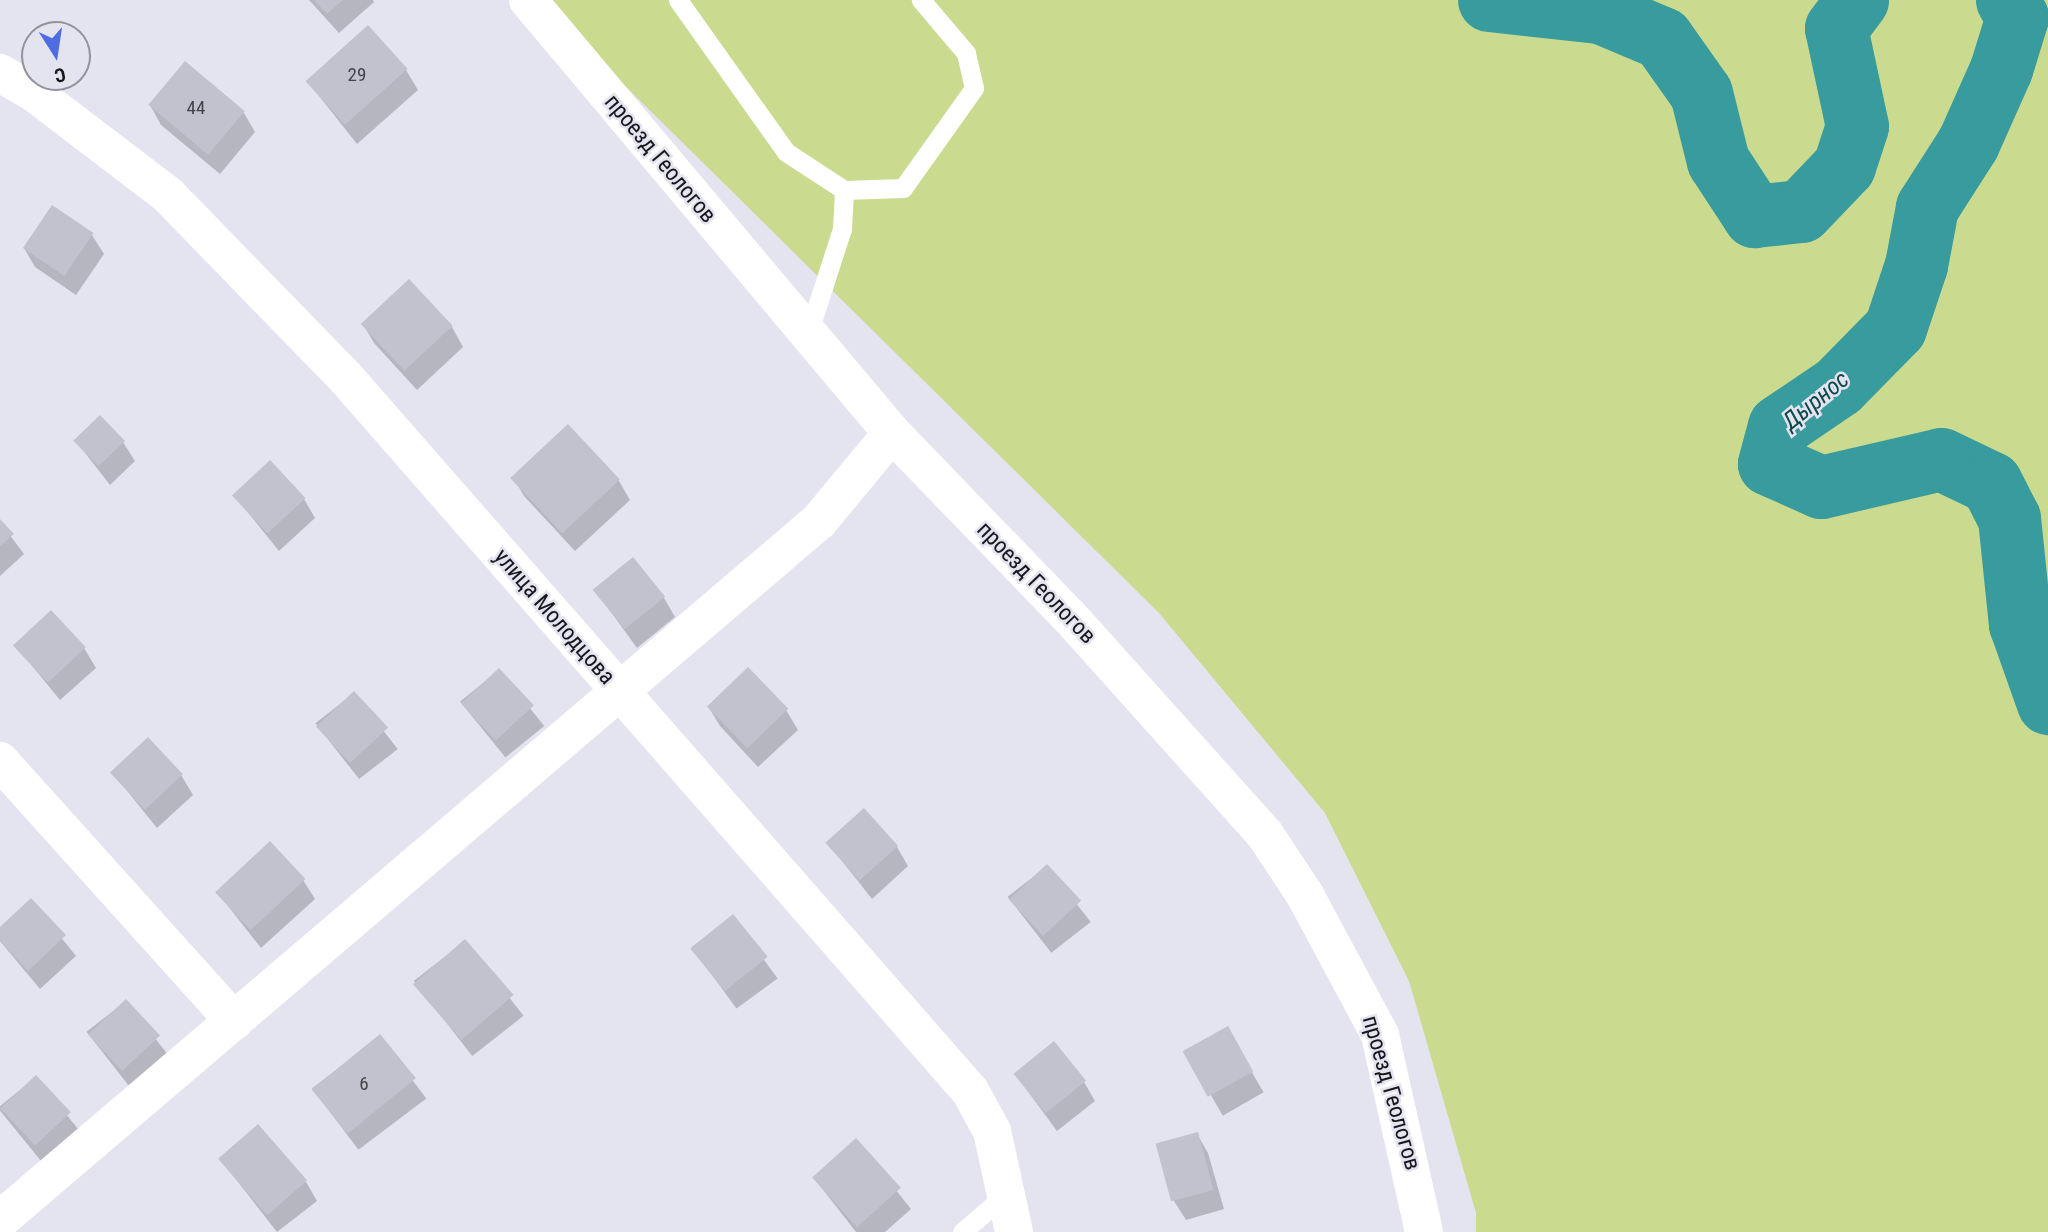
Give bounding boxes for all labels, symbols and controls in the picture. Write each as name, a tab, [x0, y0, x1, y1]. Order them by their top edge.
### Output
north arrow	[21, 21, 91, 91]
text: С	[52, 63, 68, 87]
house number: 29	[348, 64, 366, 86]
street label: проезд Геологов	[598, 89, 722, 229]
house number: 44	[187, 97, 205, 119]
water label: Дырнос	[1777, 366, 1855, 436]
street label: проезд Геологов	[971, 516, 1101, 650]
street label: улица Молодцова	[488, 544, 620, 690]
street label: проезд Геологов	[1356, 1013, 1426, 1173]
house number: 6	[359, 1073, 369, 1095]

